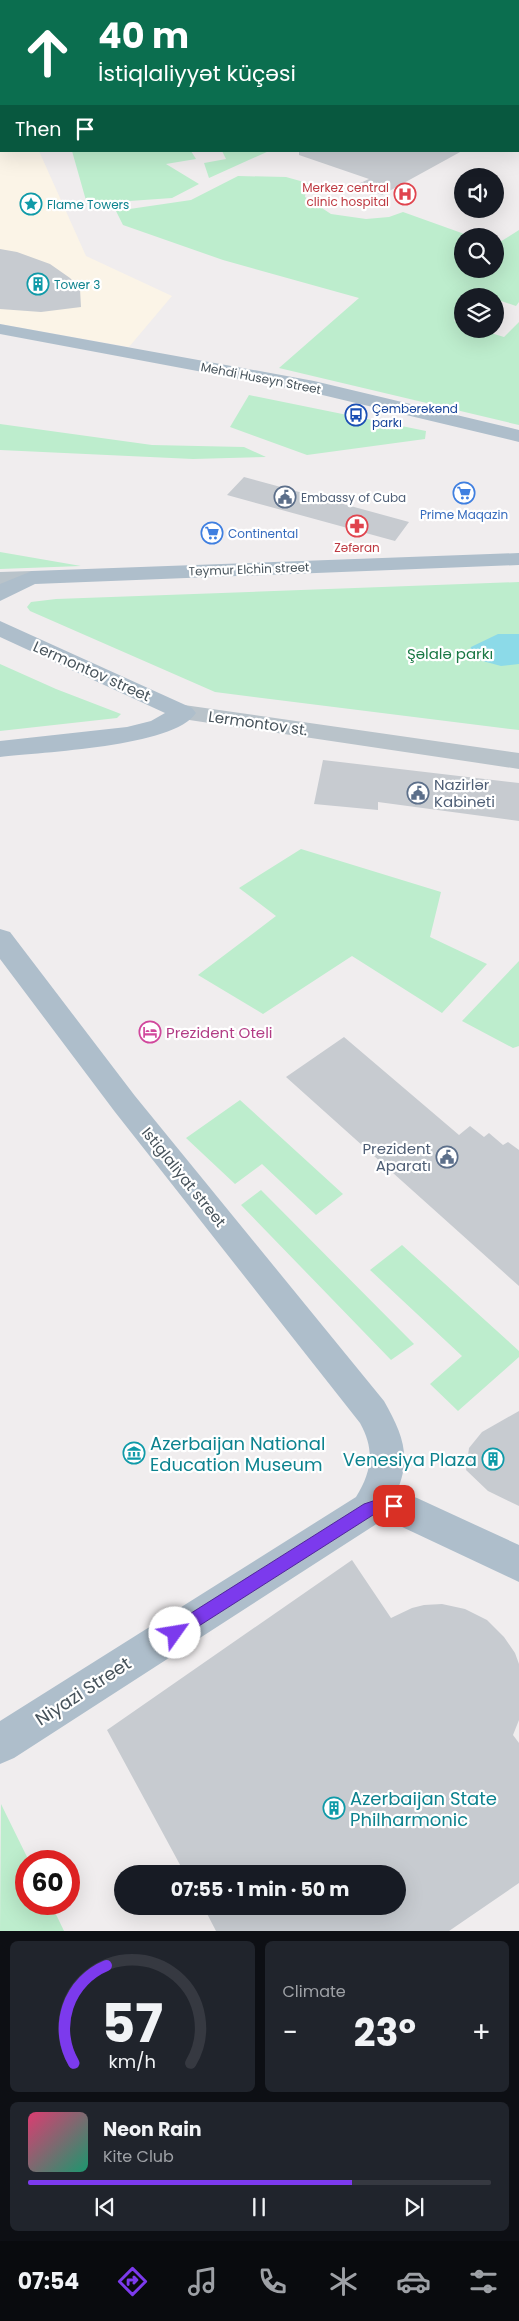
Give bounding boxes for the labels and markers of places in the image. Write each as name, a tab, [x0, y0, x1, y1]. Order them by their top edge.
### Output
place label: Merkez central clinic hospital	[302, 179, 389, 210]
hospital icon: Merkez central clinic hospital	[393, 182, 417, 206]
place icon: Flame Towers	[19, 192, 43, 216]
place label: Flame Towers	[47, 196, 129, 213]
building icon: Tower 3	[26, 272, 50, 296]
place label: Tower 3	[54, 276, 100, 293]
place label: Çəmbərəkənd parkı	[372, 400, 458, 431]
bus stop icon: Çəmbərəkənd parkı	[344, 403, 368, 427]
supermarket icon: Prime Maqazin	[452, 481, 476, 505]
public building icon: Embassy of Cuba	[273, 485, 297, 509]
place label: Embassy of Cuba	[301, 489, 406, 506]
place label: Prime Maqazin	[420, 506, 508, 523]
pharmacy icon: Zəfəran	[345, 514, 369, 538]
supermarket icon: Continental	[200, 521, 224, 545]
place label: Continental	[228, 525, 298, 542]
place label: Zəfəran	[334, 539, 380, 556]
place label: Nazirlər Kabineti	[434, 774, 495, 812]
public building icon: Nazirlər Kabineti	[406, 781, 430, 805]
hotel icon: Prezident Oteli	[138, 1020, 162, 1044]
place label: Prezident Oteli	[166, 1022, 273, 1043]
place label: Prezident Aparatı	[362, 1138, 431, 1176]
public building icon: Prezident Aparatı	[435, 1145, 459, 1169]
place label: Azerbaijan National Education Museum	[150, 1431, 325, 1477]
museum icon: Azerbaijan National Education Museum	[122, 1441, 146, 1465]
place label: Venesiya Plaza	[343, 1447, 477, 1472]
building icon: Venesiya Plaza	[481, 1447, 505, 1471]
pin	[373, 1485, 415, 1527]
place label: Azerbaijan State Philharmonic	[350, 1786, 497, 1832]
building icon: Azerbaijan State Philharmonic	[322, 1796, 346, 1820]

